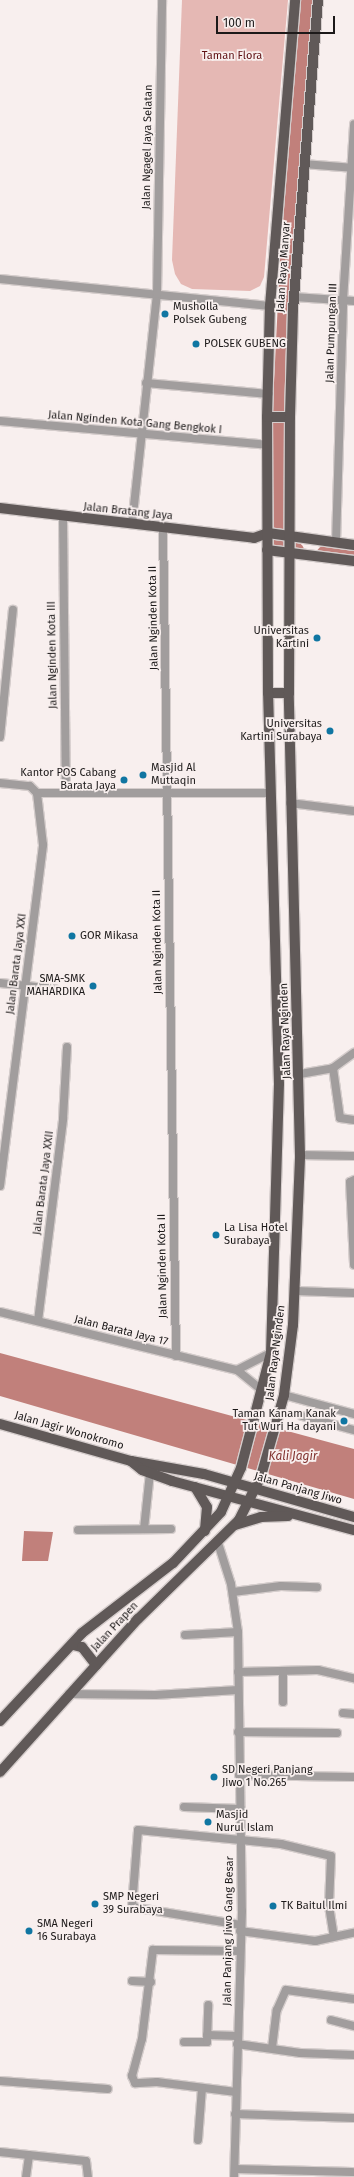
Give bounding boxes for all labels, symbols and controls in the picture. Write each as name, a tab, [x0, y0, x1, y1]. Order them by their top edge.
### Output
scale bar	[218, 8, 337, 34]
text: 100 m	[223, 16, 255, 30]
park label: Taman Flora	[202, 49, 262, 63]
street label: Jalan Ngagel Jaya Selatan	[140, 84, 156, 210]
street label: Jalan Raya Manyar	[274, 221, 294, 313]
street label: Jalan Pumpungan III	[324, 283, 340, 383]
place label: Musholla Polsek Gubeng	[173, 301, 246, 327]
marker: Musholla Polsek Gubeng	[160, 309, 170, 319]
place label: POLSEK GUBENG	[204, 337, 286, 351]
marker: POLSEK GUBENG	[191, 339, 201, 349]
street label: Jalan Nginden Kota Gang Bengkok I	[47, 409, 223, 437]
street label: Jalan Bratang Jaya	[83, 501, 173, 523]
street label: Jalan Nginden Kota II	[146, 566, 162, 670]
street label: Jalan Nginden Kota III	[45, 601, 61, 709]
place label: Universitas Kartini	[254, 625, 309, 651]
marker: Universitas Kartini	[312, 633, 322, 643]
place label: Universitas Kartini Surabaya	[240, 718, 322, 744]
marker: Universitas Kartini Surabaya	[325, 726, 335, 736]
place label: Masjid Al Muttaqin	[151, 762, 196, 788]
place label: Kantor POS Cabang Barata Jaya	[20, 767, 116, 793]
marker: Masjid Al Muttaqin	[138, 770, 148, 780]
marker: Kantor POS Cabang Barata Jaya	[119, 775, 129, 785]
street label: Jalan Nginden Kota II	[150, 890, 166, 994]
street label: Jalan Barata Jaya XXI	[4, 913, 30, 1015]
place label: GOR Mikasa	[80, 929, 138, 943]
marker: GOR Mikasa	[67, 931, 77, 941]
place label: SMA-SMK MAHARDIKA	[27, 973, 85, 999]
marker: SMA-SMK MAHARDIKA	[88, 981, 98, 991]
street label: Jalan Raya Nginden	[278, 983, 294, 1079]
street label: Jalan Barata Jaya XXII	[31, 1130, 57, 1236]
street label: Jalan Nginden Kota II	[155, 1214, 171, 1318]
place label: La Lisa Hotel Surabaya	[224, 1222, 288, 1248]
marker: La Lisa Hotel Surabaya	[211, 1230, 221, 1240]
street label: Jalan Raya Nginden	[264, 1305, 288, 1401]
street label: Jalan Barata Jaya 17	[73, 1313, 169, 1349]
place label: Taman Kanam Kanak Tut Wuri Ha dayani	[233, 1408, 336, 1434]
street label: Jalan Jagir Wonokromo	[13, 1409, 125, 1453]
marker: Taman Kanam Kanak Tut Wuri Ha dayani	[339, 1416, 349, 1426]
water label: Kali Jagir	[269, 1450, 317, 1464]
street label: Jalan Panjang Jiwo	[253, 1470, 343, 1508]
street label: Jalan Prapen	[89, 1600, 141, 1654]
place label: SD Negeri Panjang Jiwo 1 No.265	[222, 1764, 313, 1790]
marker: SD Negeri Panjang Jiwo 1 No.265	[209, 1772, 219, 1782]
place label: Masjid Nurul Islam	[216, 1809, 274, 1835]
marker: Masjid Nurul Islam	[203, 1817, 213, 1827]
street label: Jalan Panjang Jiwo Gang Besar	[221, 1856, 237, 2006]
place label: SMP Negeri 39 Surabaya	[103, 1891, 163, 1917]
marker: SMP Negeri 39 Surabaya	[90, 1899, 100, 1909]
place label: TK Baitul Ilmi	[281, 1899, 347, 1913]
marker: TK Baitul Ilmi	[268, 1901, 278, 1911]
place label: SMA Negeri 16 Surabaya	[37, 1918, 96, 1944]
marker: SMA Negeri 16 Surabaya	[24, 1926, 34, 1936]

